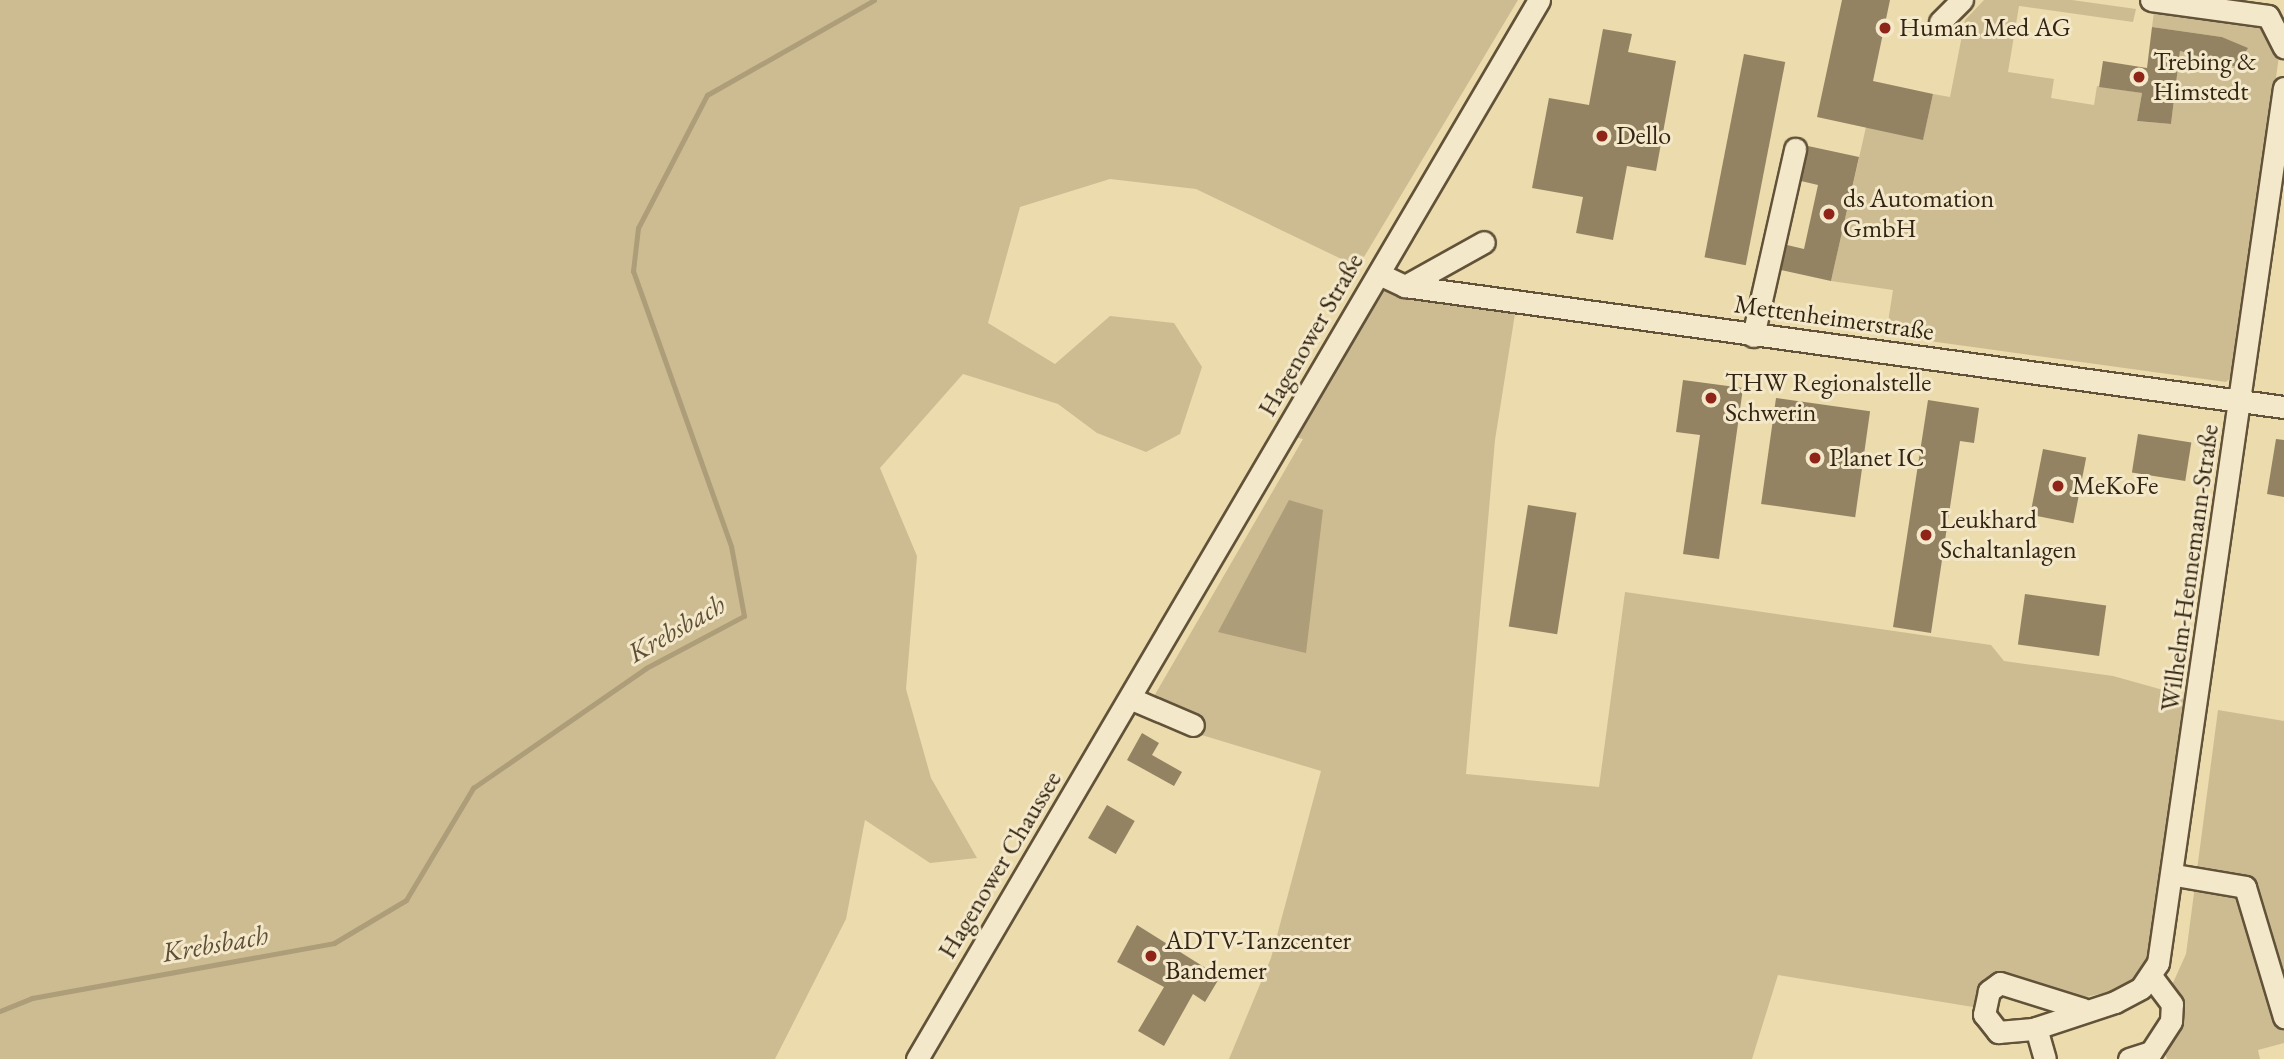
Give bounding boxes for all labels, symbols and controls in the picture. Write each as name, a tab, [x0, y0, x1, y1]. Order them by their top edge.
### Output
place label: Human Med AG	[1899, 12, 2071, 44]
marker: Human Med AG	[1877, 20, 1893, 36]
place label: Trebing & Himstedt	[2153, 46, 2256, 108]
marker: Trebing & Himstedt	[2131, 69, 2147, 85]
place label: Dello	[1616, 120, 1671, 152]
marker: Dello	[1594, 128, 1610, 144]
place label: ds Automation GmbH	[1843, 183, 1994, 244]
marker: ds Automation GmbH	[1821, 206, 1837, 222]
street label: Hagenower Straße	[1252, 248, 1370, 422]
street label: Mettenheimerstraße	[1732, 289, 1936, 347]
place label: THW Regionalstelle Schwerin	[1725, 367, 1931, 428]
marker: THW Regionalstelle Schwerin	[1703, 390, 1719, 406]
street label: Wilhelm-Hennemann-Straße	[2154, 422, 2226, 714]
place label: Planet IC	[1829, 442, 1924, 474]
marker: Planet IC	[1807, 450, 1823, 466]
place label: MeKoFe	[2072, 470, 2158, 502]
marker: MeKoFe	[2050, 478, 2066, 494]
place label: Leukhard Schaltanlagen	[1940, 504, 2077, 566]
marker: Leukhard Schaltanlagen	[1918, 527, 1934, 543]
water label: Krebsbach	[621, 587, 731, 669]
street label: Hagenower Chaussee	[932, 766, 1068, 964]
water label: Krebsbach	[159, 917, 271, 969]
place label: ADTV-Tanzcenter Bandemer	[1165, 925, 1351, 986]
marker: ADTV-Tanzcenter Bandemer	[1143, 948, 1159, 964]

